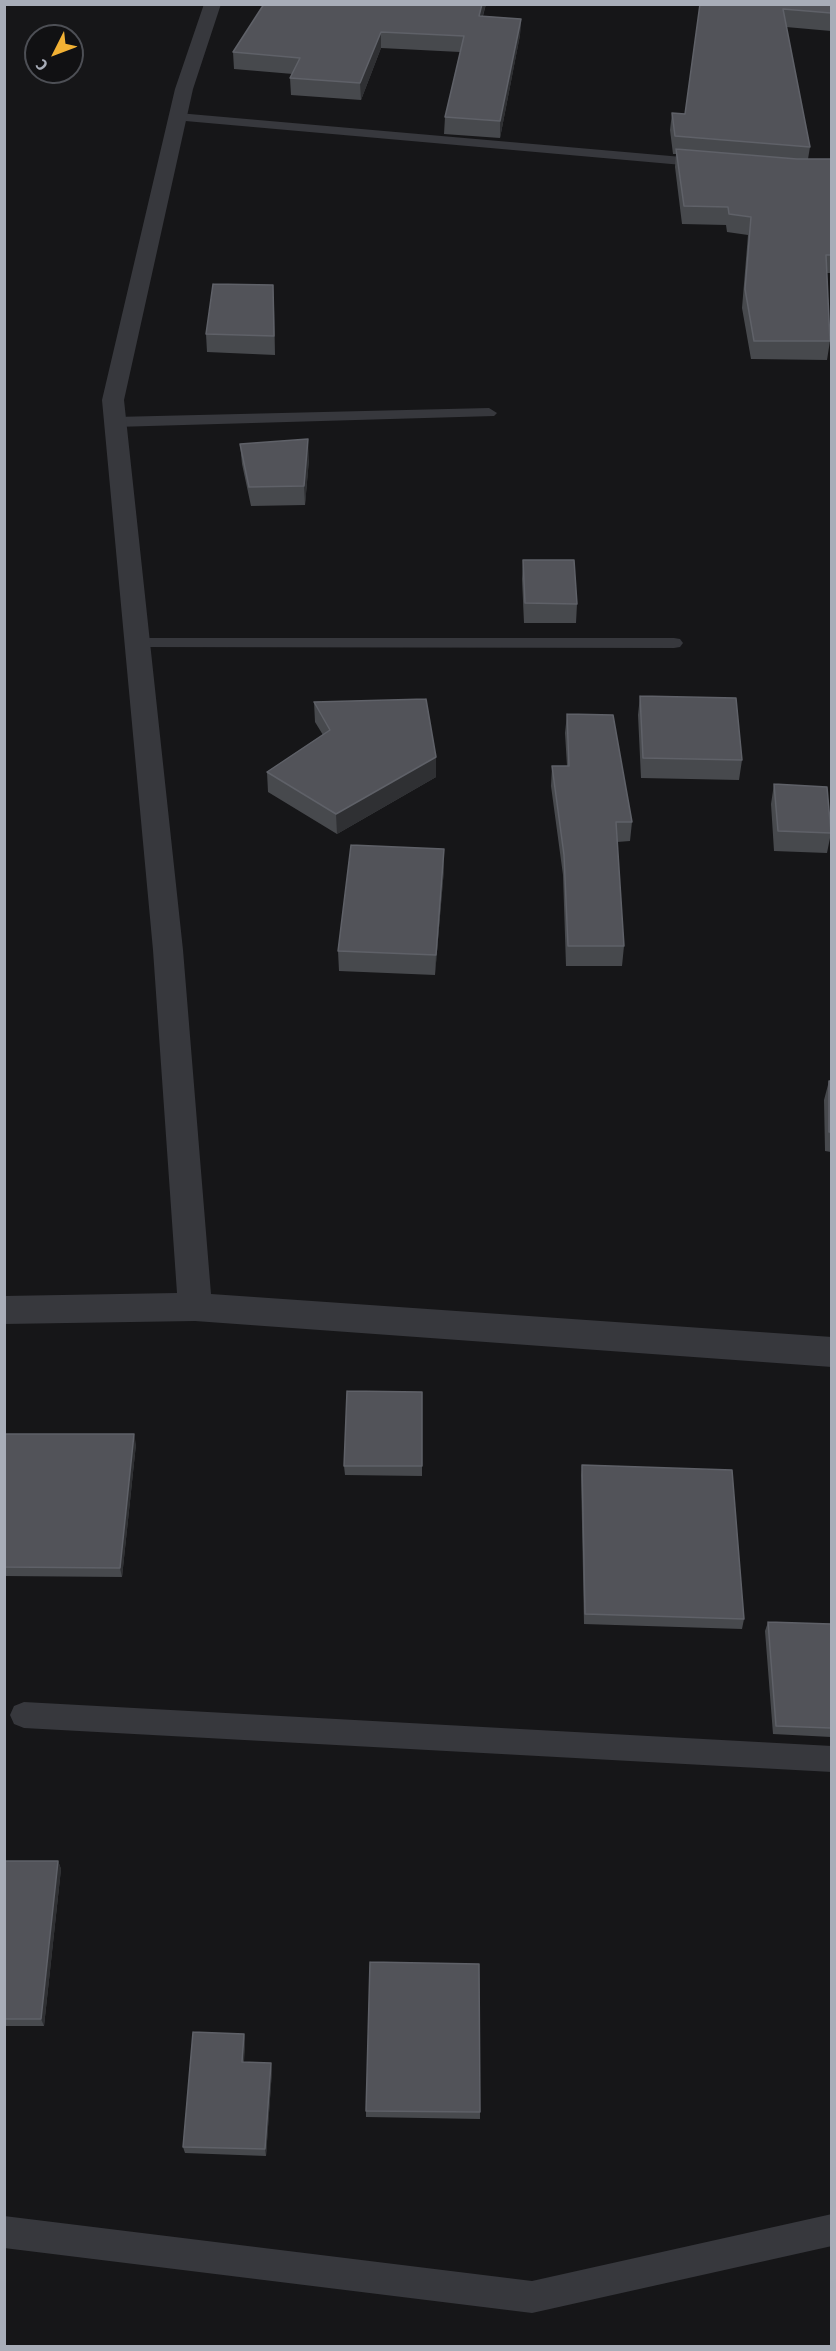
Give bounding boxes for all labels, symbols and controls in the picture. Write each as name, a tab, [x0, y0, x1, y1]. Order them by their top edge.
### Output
north arrow	[24, 24, 84, 84]
text: С	[32, 56, 52, 75]

